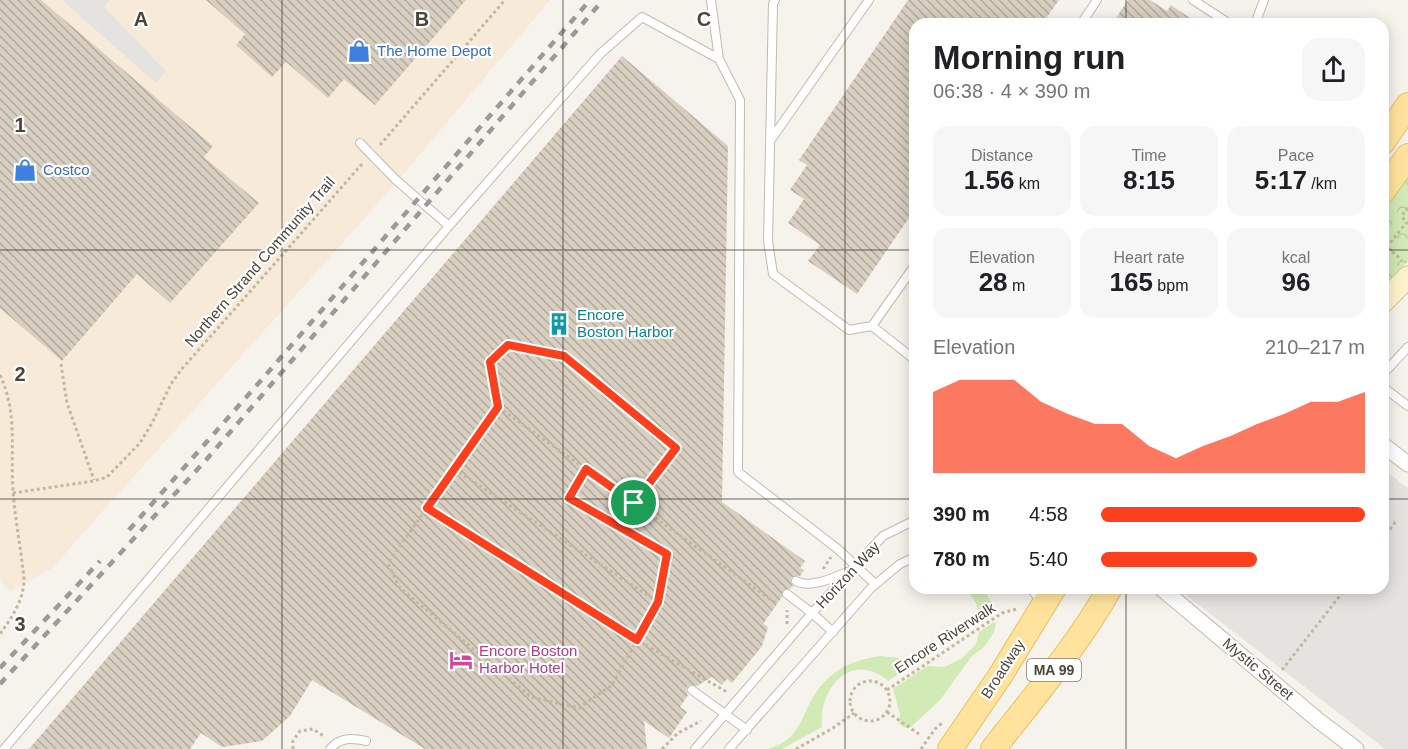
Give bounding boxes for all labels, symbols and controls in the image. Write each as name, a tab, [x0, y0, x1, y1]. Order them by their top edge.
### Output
text: A	[134, 8, 148, 30]
text: B	[415, 8, 429, 30]
text: C	[697, 8, 711, 30]
shop icon: The Home Depot	[346, 38, 372, 64]
button: share	[1302, 38, 1365, 101]
text: Morning run	[933, 39, 1125, 76]
place label: The Home Depot	[377, 42, 492, 59]
text: 06:38 · 4 × 390 m	[933, 80, 1090, 102]
text: 1	[14, 114, 26, 136]
text: Distance	[971, 147, 1033, 164]
text: Time	[1132, 147, 1166, 164]
text: Pace	[1278, 147, 1314, 164]
shop icon: Costco	[12, 157, 38, 183]
place label: Costco	[43, 161, 90, 178]
text: 1.56	[964, 165, 1014, 195]
text: 8:15	[1123, 165, 1175, 195]
text: 5:17	[1255, 165, 1307, 195]
street label: Northern Strand Community Trail	[181, 173, 338, 350]
text: km	[1014, 175, 1040, 192]
text: /km	[1307, 175, 1337, 192]
text: Elevation	[969, 249, 1035, 266]
text: Heart rate	[1113, 249, 1185, 266]
text: kcal	[1282, 249, 1310, 266]
text: 28	[979, 267, 1008, 297]
text: 165	[1110, 267, 1153, 297]
text: 96	[1282, 267, 1310, 297]
text: m	[1008, 277, 1025, 294]
text: bpm	[1153, 277, 1188, 294]
place label: Encore Boston Harbor	[577, 306, 674, 340]
building icon: Encore Boston Harbor	[546, 311, 572, 337]
text: Elevation	[933, 336, 1015, 358]
text: 210–217 m	[1265, 336, 1365, 358]
text: 2	[14, 363, 26, 385]
pin	[608, 477, 659, 528]
icon: arrive	[617, 486, 650, 519]
text: 390 m	[933, 503, 990, 525]
text: 4:58	[1029, 503, 1068, 525]
street label: Horizon Way	[812, 537, 883, 612]
text: 780 m	[933, 548, 990, 570]
text: 5:40	[1029, 548, 1068, 570]
street label: Encore Riverwalk	[891, 598, 999, 676]
text: 3	[14, 613, 26, 635]
street label: Mystic Street	[1220, 634, 1298, 704]
street label: Broadway	[977, 636, 1028, 701]
place label: Encore Boston Harbor Hotel	[479, 642, 577, 676]
hotel icon: Encore Boston Harbor Hotel	[448, 647, 474, 673]
road number: MA 99	[1027, 659, 1081, 681]

